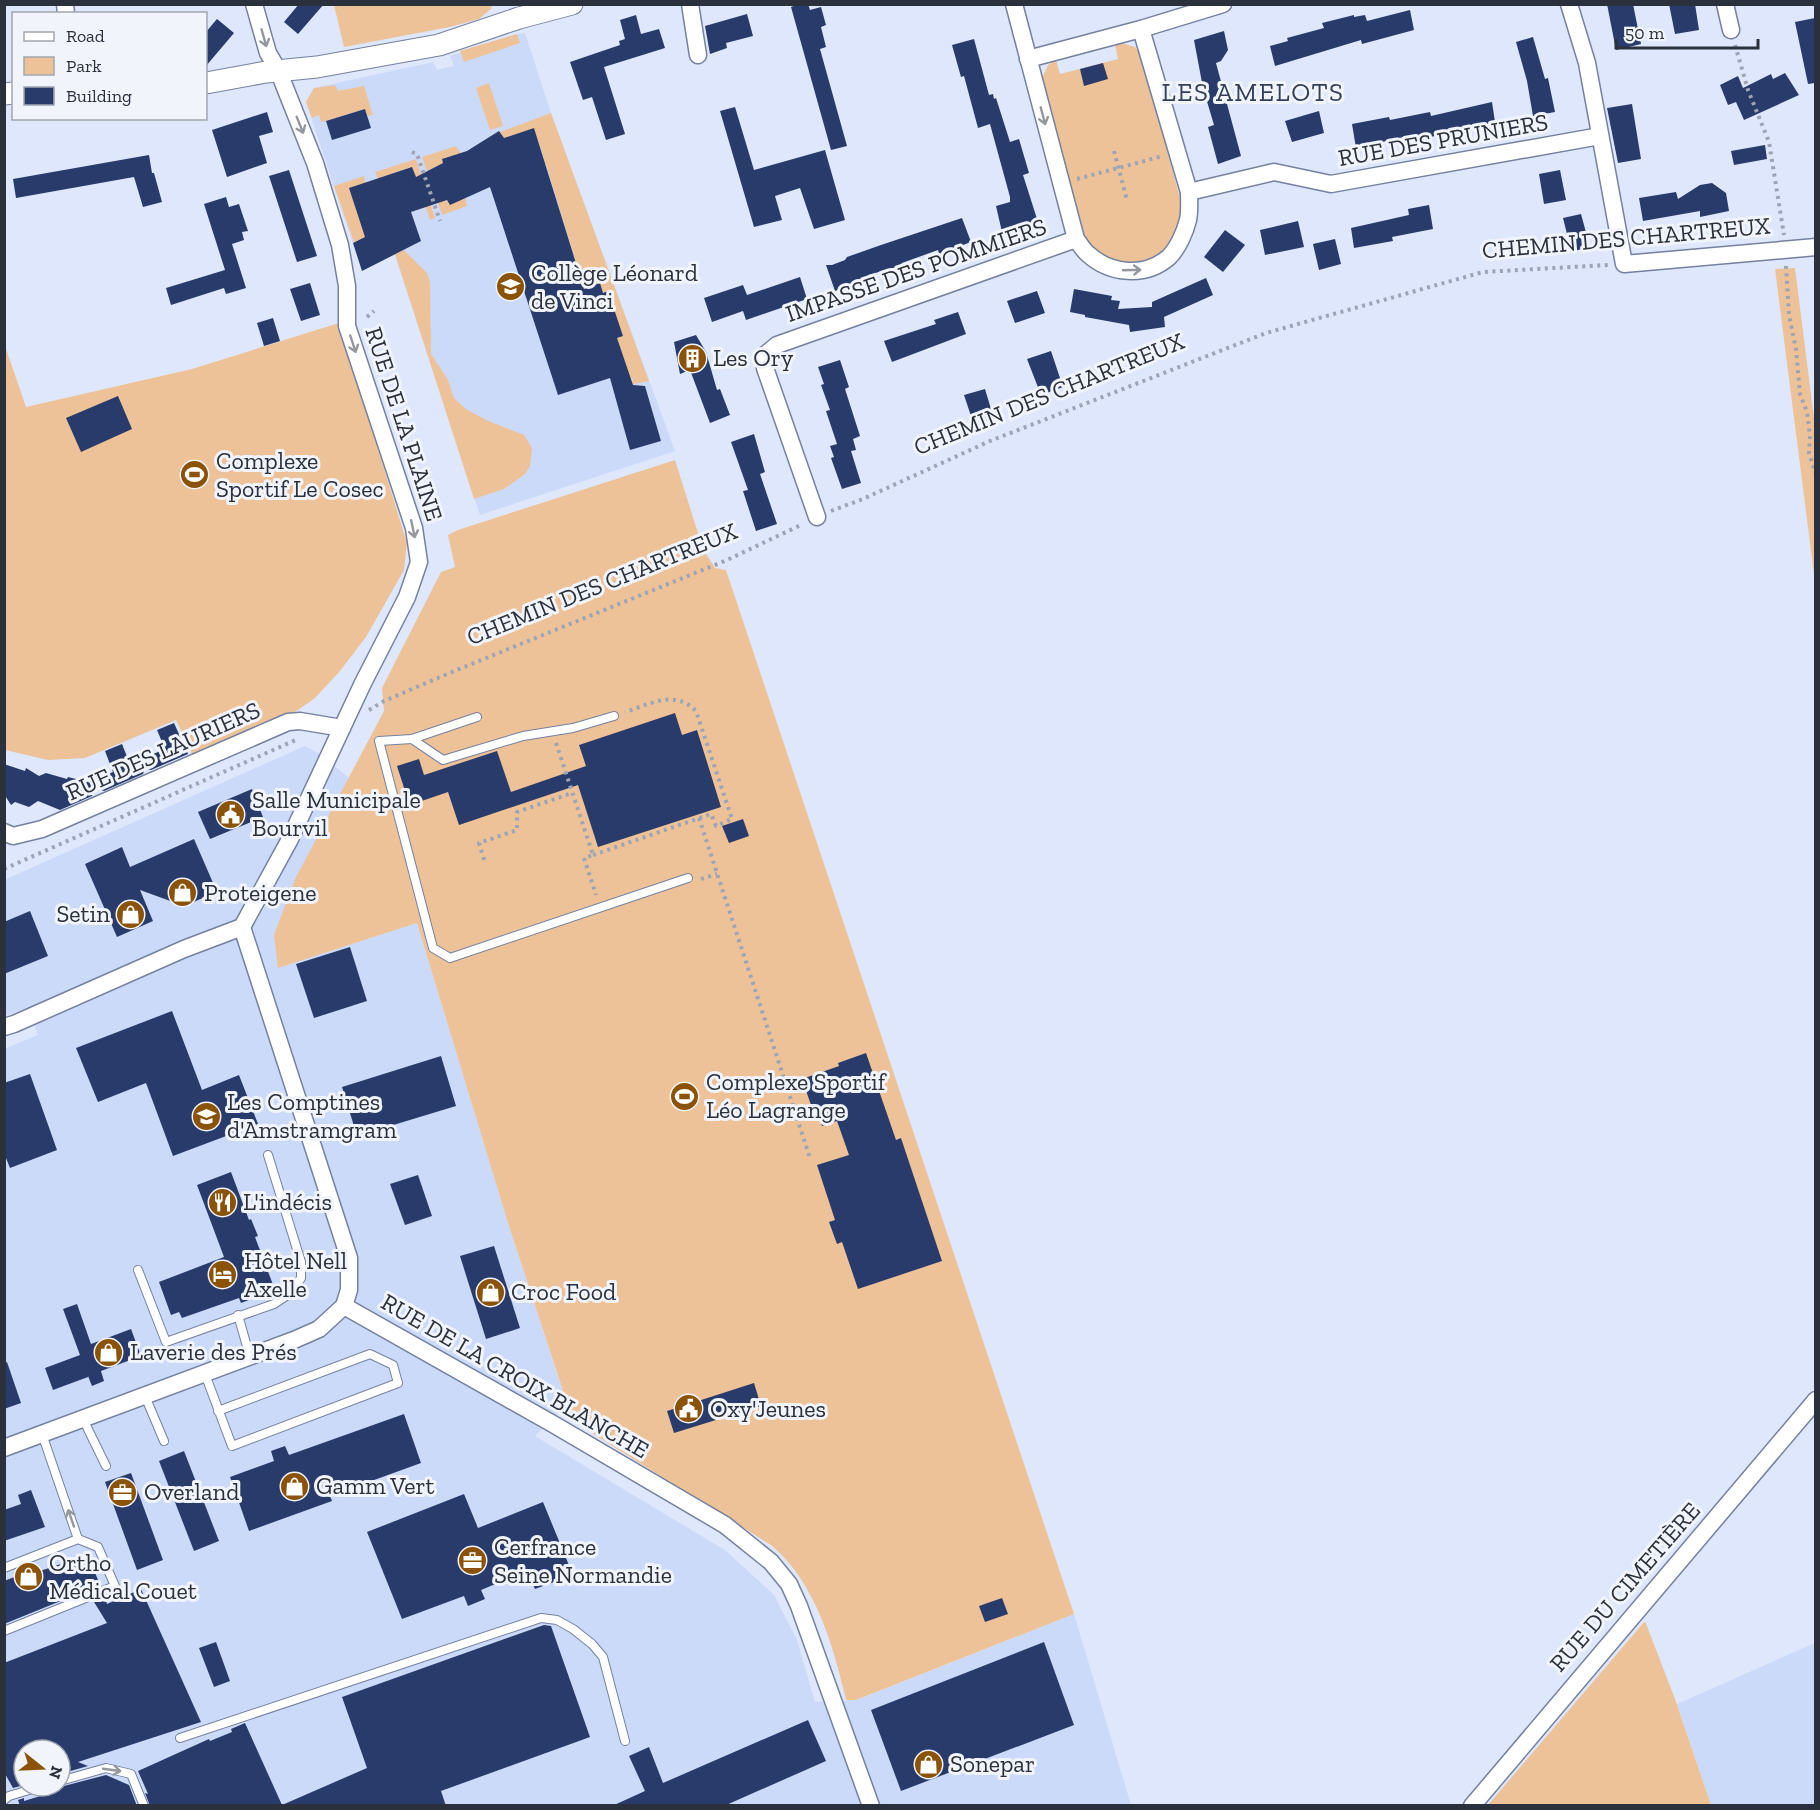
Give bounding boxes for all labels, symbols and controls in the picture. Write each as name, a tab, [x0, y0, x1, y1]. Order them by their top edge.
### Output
legend	[12, 12, 207, 120]
scale bar	[1616, 12, 1758, 50]
text: 50 m	[1625, 22, 1665, 44]
text: Road	[66, 25, 105, 47]
one-way arrow	[259, 28, 270, 47]
text: Park	[66, 55, 102, 77]
district label: LES AMELOTS	[1162, 76, 1344, 108]
text: Building	[66, 85, 132, 107]
one-way arrow	[1038, 106, 1049, 125]
street label: RUE DES PRUNIERS	[1336, 107, 1550, 172]
one-way arrow	[295, 115, 306, 133]
street label: CHEMIN DES CHARTREUX	[1481, 210, 1771, 265]
street label: IMPASSE DES POMMIERS	[782, 211, 1050, 328]
place label: Collège Léonard de Vinci	[531, 258, 698, 315]
one-way arrow	[1122, 265, 1141, 276]
school or university icon: Collège Léonard de Vinci	[494, 271, 526, 303]
street label: RUE DE LA PLAINE	[359, 323, 450, 525]
street label: CHEMIN DES CHARTREUX	[909, 326, 1188, 461]
one-way arrow	[348, 334, 359, 353]
building icon: Les Ory	[676, 342, 708, 374]
place label: Les Ory	[713, 343, 794, 372]
place label: Complexe Sportif Le Cosec	[216, 446, 384, 503]
sports icon: Complexe Sportif Le Cosec	[179, 459, 211, 491]
street label: CHEMIN DES CHARTREUX	[462, 516, 741, 651]
one-way arrow	[408, 519, 420, 538]
street label: RUE DES LAURIERS	[61, 695, 264, 806]
place label: Salle Municipale Bourvil	[252, 785, 421, 842]
public building icon: Salle Municipale Bourvil	[215, 798, 247, 830]
shop icon: Proteigene	[167, 877, 199, 909]
place label: Proteigene	[204, 878, 317, 907]
shop icon: Setin	[115, 898, 147, 930]
place label: Setin	[57, 899, 110, 928]
place label: Complexe Sportif Léo Lagrange	[706, 1067, 888, 1124]
sports icon: Complexe Sportif Léo Lagrange	[669, 1080, 701, 1112]
place label: Les Comptines d'Amstramgram	[227, 1087, 397, 1144]
school or university icon: Les Comptines d'Amstramgram	[190, 1100, 222, 1132]
restaurant icon: L'indécis	[206, 1186, 238, 1218]
place label: L'indécis	[243, 1187, 332, 1216]
place label: Hôtel Nell Axelle	[244, 1246, 347, 1303]
hotel icon: Hôtel Nell Axelle	[207, 1259, 239, 1291]
shop icon: Croc Food	[474, 1276, 506, 1308]
place label: Croc Food	[511, 1277, 616, 1306]
street label: RUE DE LA CROIX BLANCHE	[376, 1287, 654, 1464]
shop icon: Laverie des Prés	[93, 1336, 125, 1368]
place label: Laverie des Prés	[130, 1337, 297, 1366]
public building icon: Oxy'Jeunes	[673, 1393, 705, 1425]
place label: Oxy'Jeunes	[710, 1394, 826, 1423]
shop icon: Gamm Vert	[279, 1470, 311, 1502]
place label: Gamm Vert	[316, 1471, 435, 1500]
office icon: Overland	[107, 1476, 139, 1508]
place label: Overland	[144, 1477, 239, 1506]
street label: RUE DU CIMETIÈRE	[1543, 1496, 1706, 1677]
one-way arrow	[64, 1510, 75, 1528]
place label: Cerfrance Seine Normandie	[494, 1532, 672, 1589]
office icon: Cerfrance Seine Normandie	[457, 1545, 489, 1577]
place label: Ortho Médical Couet	[49, 1548, 197, 1605]
shop icon: Ortho Médical Couet	[12, 1561, 44, 1593]
north arrow	[12, 1738, 72, 1798]
shop icon: Sonepar	[913, 1748, 945, 1780]
place label: Sonepar	[950, 1749, 1035, 1778]
text: N	[45, 1764, 67, 1781]
one-way arrow	[102, 1765, 121, 1776]

